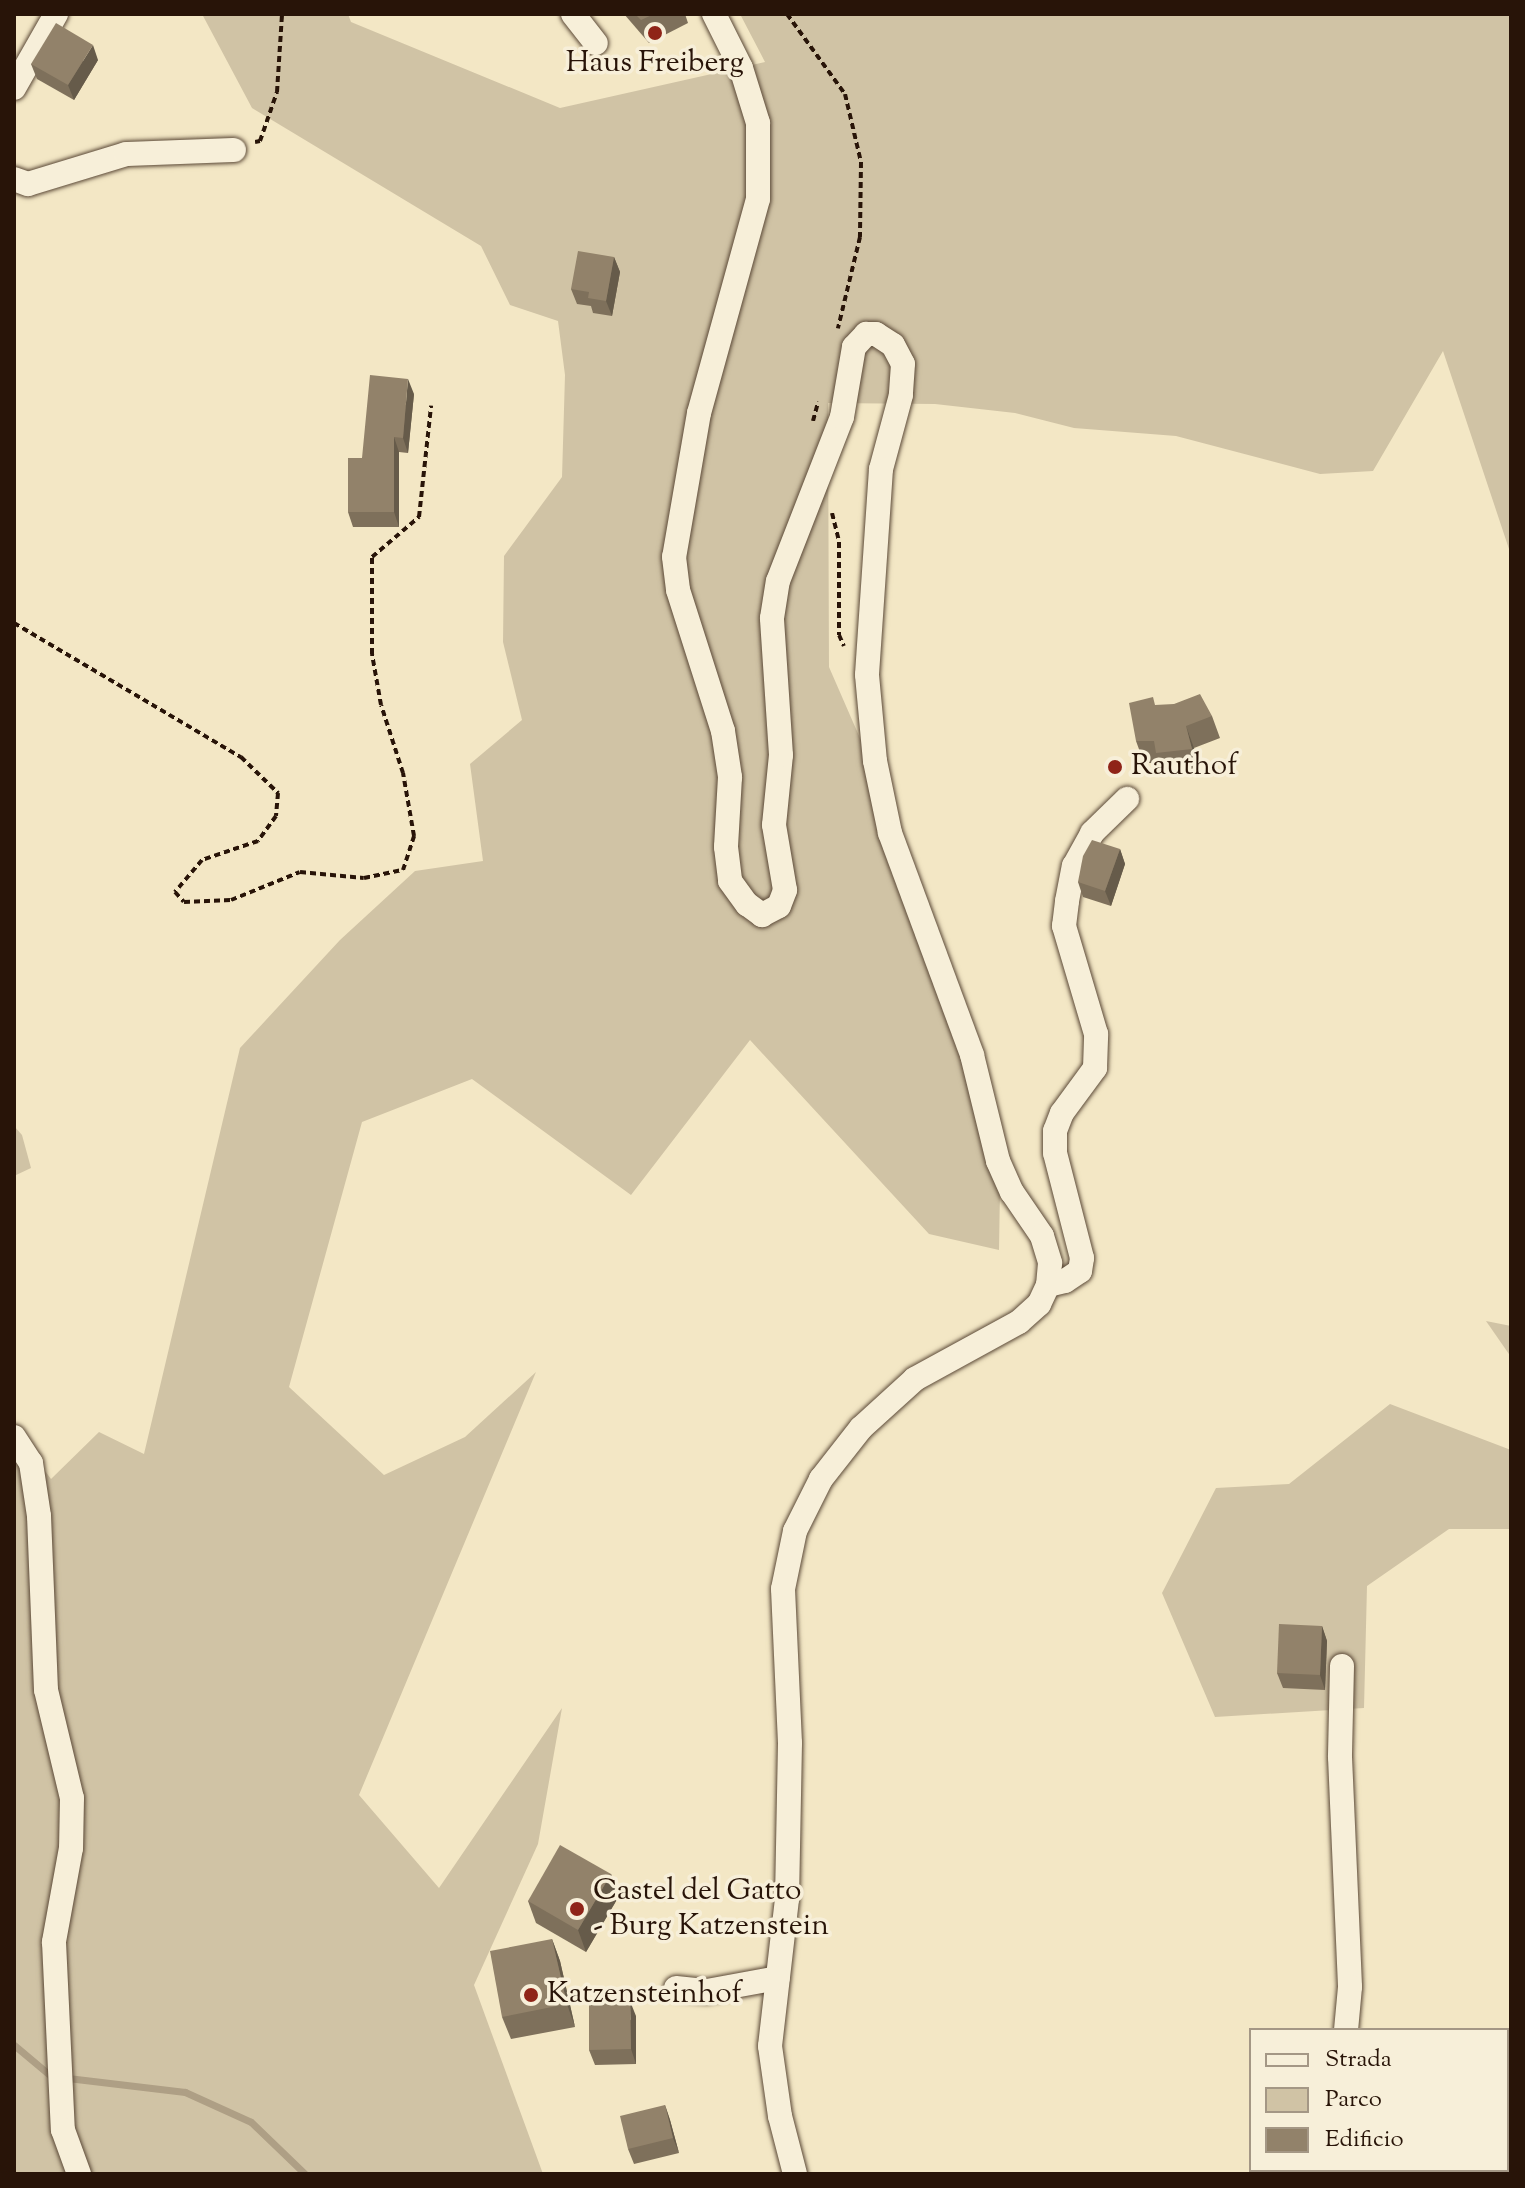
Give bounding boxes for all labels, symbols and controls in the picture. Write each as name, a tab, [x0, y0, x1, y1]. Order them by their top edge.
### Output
marker: Haus Freiberg	[646, 24, 664, 42]
place label: Haus Freiberg	[566, 46, 744, 82]
place label: Rauthof	[1131, 749, 1238, 785]
marker: Rauthof	[1106, 758, 1124, 776]
place label: Castel del Gatto - Burg Katzenstein	[593, 1874, 829, 1944]
marker: Castel del Gatto - Burg Katzenstein	[568, 1900, 586, 1918]
place label: Katzensteinhof	[547, 1977, 742, 2013]
marker: Katzensteinhof	[522, 1986, 540, 2004]
legend	[1249, 2028, 1509, 2172]
text: Strada	[1325, 2043, 1392, 2077]
text: Parco	[1325, 2083, 1382, 2117]
text: Edificio	[1325, 2123, 1404, 2157]

